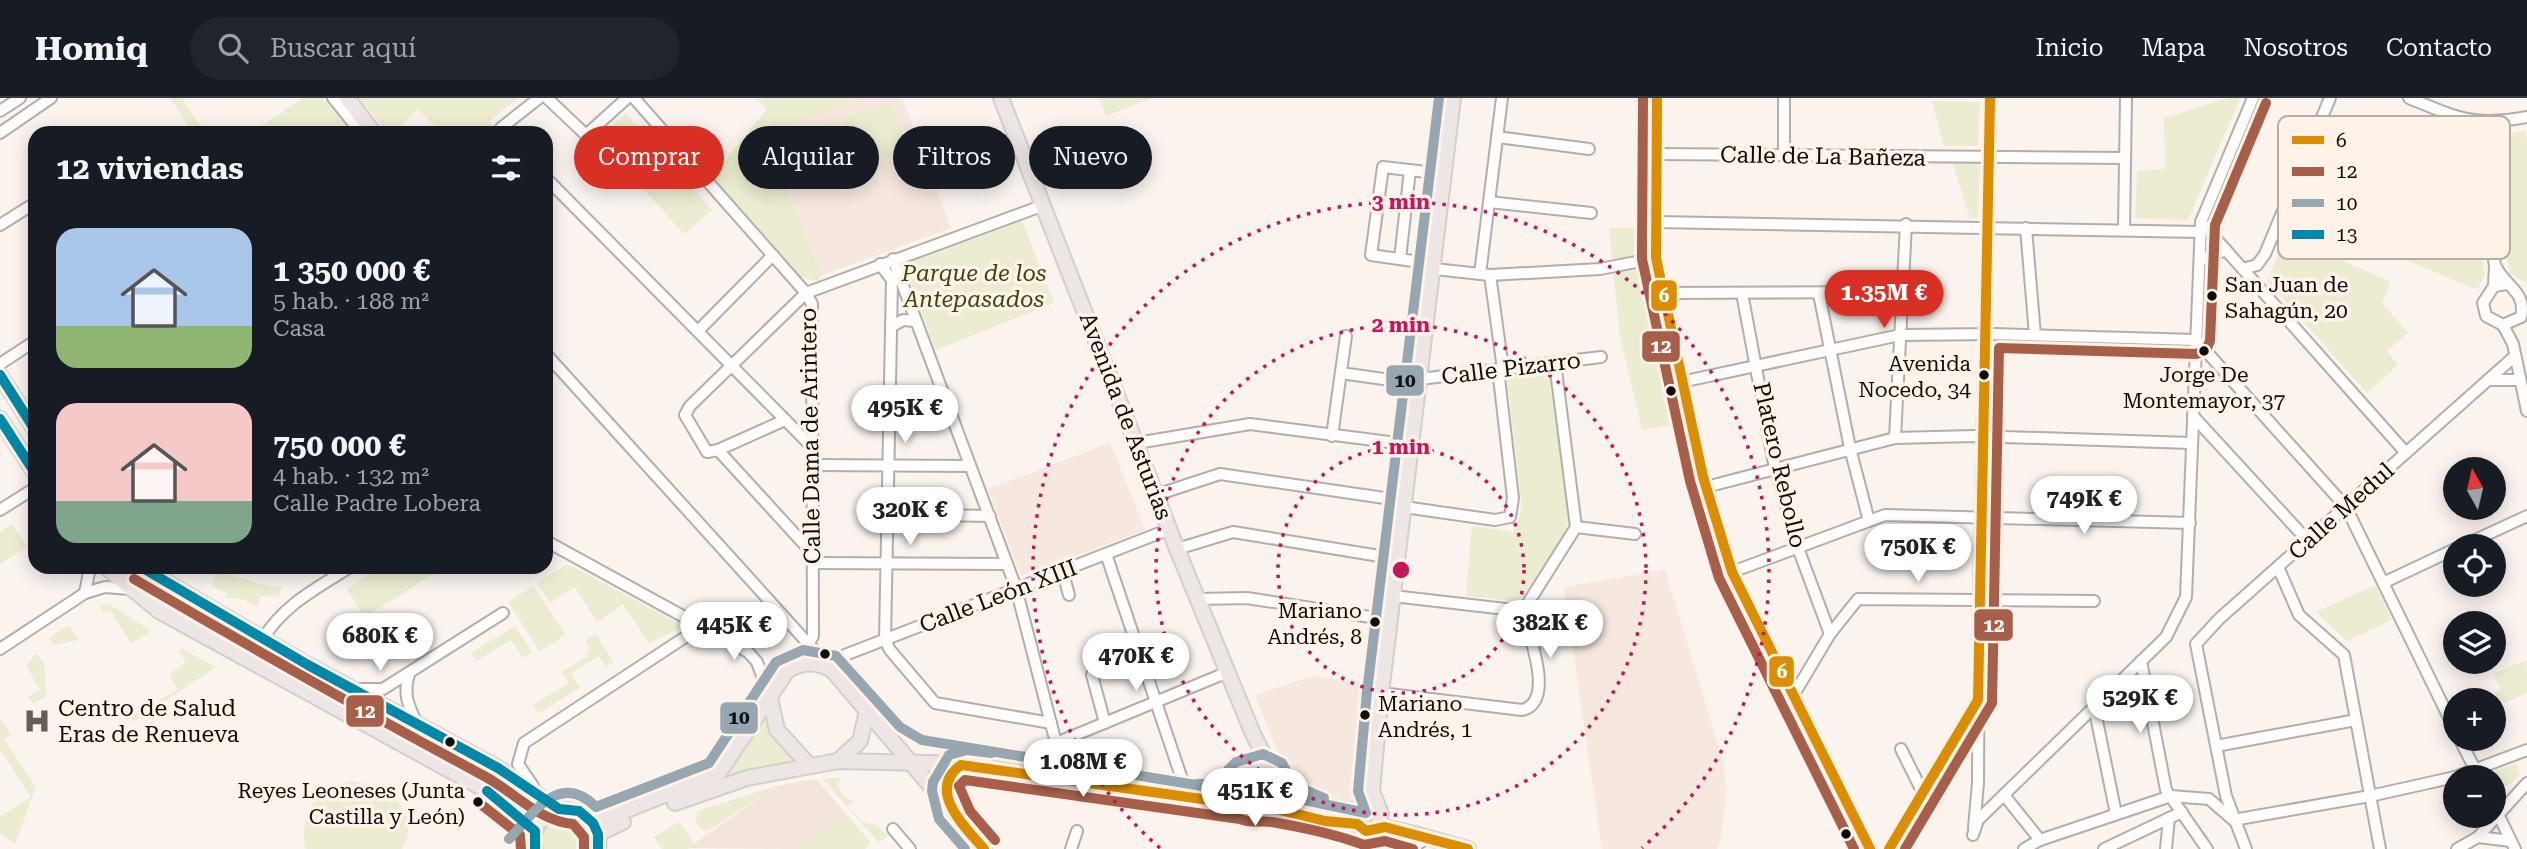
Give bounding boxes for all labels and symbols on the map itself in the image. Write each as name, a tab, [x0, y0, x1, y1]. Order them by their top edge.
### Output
legend	[2278, 116, 2510, 259]
text: 6	[2336, 129, 2347, 152]
street label: Calle de La Bañeza	[1720, 141, 1927, 172]
text: 12	[2336, 160, 2357, 183]
text: 3 min	[1372, 190, 1430, 214]
text: 10	[2336, 192, 2357, 215]
text: 13	[2336, 223, 2357, 246]
park label: Parque de los Antepasados	[900, 260, 1047, 313]
pin: 1.35M €	[1819, 271, 1949, 330]
place label: San Juan de Sahagún, 20	[2225, 273, 2348, 323]
line badge: 6	[1650, 279, 1678, 312]
text: 6	[1659, 284, 1670, 307]
marker: San Juan de Sahagún, 20	[2205, 289, 2219, 303]
street label: Calle Dama de Arintero	[795, 308, 826, 564]
street label: Avenida de Asturias	[1074, 309, 1178, 524]
text: 2 min	[1372, 313, 1430, 337]
line badge: 12	[1641, 330, 1681, 363]
text: 12	[1650, 335, 1672, 358]
marker: Jorge De Montemayor, 37	[2197, 344, 2211, 358]
street label: Calle Pizarro	[1440, 347, 1582, 390]
place label: Avenida Nocedo, 34	[1858, 352, 1972, 402]
place label: Jorge De Montemayor, 37	[2123, 363, 2286, 413]
line badge: 10	[1385, 364, 1425, 397]
marker: Avenida Nocedo, 34	[1977, 368, 1991, 382]
text: 10	[1394, 369, 1416, 392]
street label: Platero Rebollo	[1747, 380, 1812, 551]
unlabelled marker	[1664, 384, 1678, 398]
pin: 495K €	[848, 386, 962, 445]
text: 1 min	[1372, 435, 1430, 459]
street label: Calle Medul	[2283, 457, 2400, 566]
north arrow	[2443, 457, 2506, 520]
pin: 749K €	[2027, 476, 2141, 536]
pin: 320K €	[853, 488, 967, 547]
pin: 750K €	[1861, 524, 1975, 584]
street label: Calle León XIII	[916, 554, 1081, 639]
centre of rings	[1389, 558, 1413, 582]
place label: Mariano Andrés, 8	[1268, 599, 1362, 649]
pin: 382K €	[1493, 601, 1607, 660]
pin: 445K €	[677, 602, 791, 662]
line badge: 12	[1973, 608, 2014, 642]
pin: 680K €	[323, 614, 437, 673]
text: 12	[1983, 614, 2005, 637]
marker: Mariano Andrés, 8	[1368, 615, 1382, 629]
pin: 470K €	[1079, 634, 1193, 693]
unlabelled marker	[818, 647, 832, 661]
line badge: 6	[1768, 655, 1795, 688]
text: 6	[1777, 660, 1788, 683]
pin: 529K €	[2083, 676, 2197, 735]
place label: Mariano Andrés, 1	[1378, 692, 1473, 742]
line badge: 12	[345, 694, 385, 728]
place label: Centro de Salud Eras de Renueva	[58, 695, 240, 748]
text: 12	[354, 700, 376, 723]
line badge: 10	[719, 701, 759, 735]
hospital icon: Centro de Salud Eras de Renueva	[22, 706, 52, 736]
text: 10	[728, 706, 750, 729]
marker: Mariano Andrés, 1	[1358, 708, 1372, 722]
unlabelled marker	[443, 735, 457, 749]
pin: 1.08M €	[1018, 740, 1148, 799]
pin: 451K €	[1198, 768, 1312, 828]
place label: Reyes Leoneses (Junta Castilla y León)	[237, 779, 466, 829]
marker: Reyes Leoneses (Junta Castilla y León)	[471, 795, 485, 809]
unlabelled marker	[1839, 827, 1853, 841]

